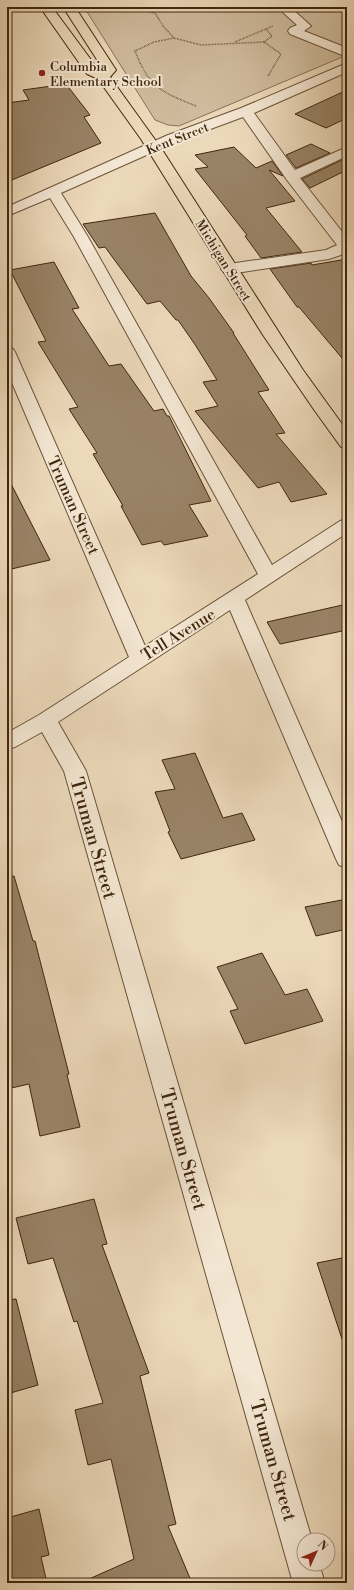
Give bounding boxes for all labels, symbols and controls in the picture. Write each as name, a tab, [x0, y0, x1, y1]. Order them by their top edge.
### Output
place label: Columbia Elementary School	[50, 59, 162, 90]
marker: Columbia Elementary School	[37, 68, 47, 78]
street label: Kent Street	[144, 119, 211, 159]
street label: Michigan Street	[192, 217, 255, 305]
street label: Truman Street	[43, 453, 104, 558]
street label: Tell Avenue	[138, 604, 219, 665]
street label: Truman Street	[64, 775, 122, 902]
street label: Truman Street	[154, 1086, 212, 1213]
street label: Truman Street	[244, 1397, 302, 1524]
north arrow	[296, 1532, 336, 1572]
text: N	[314, 1538, 331, 1554]

